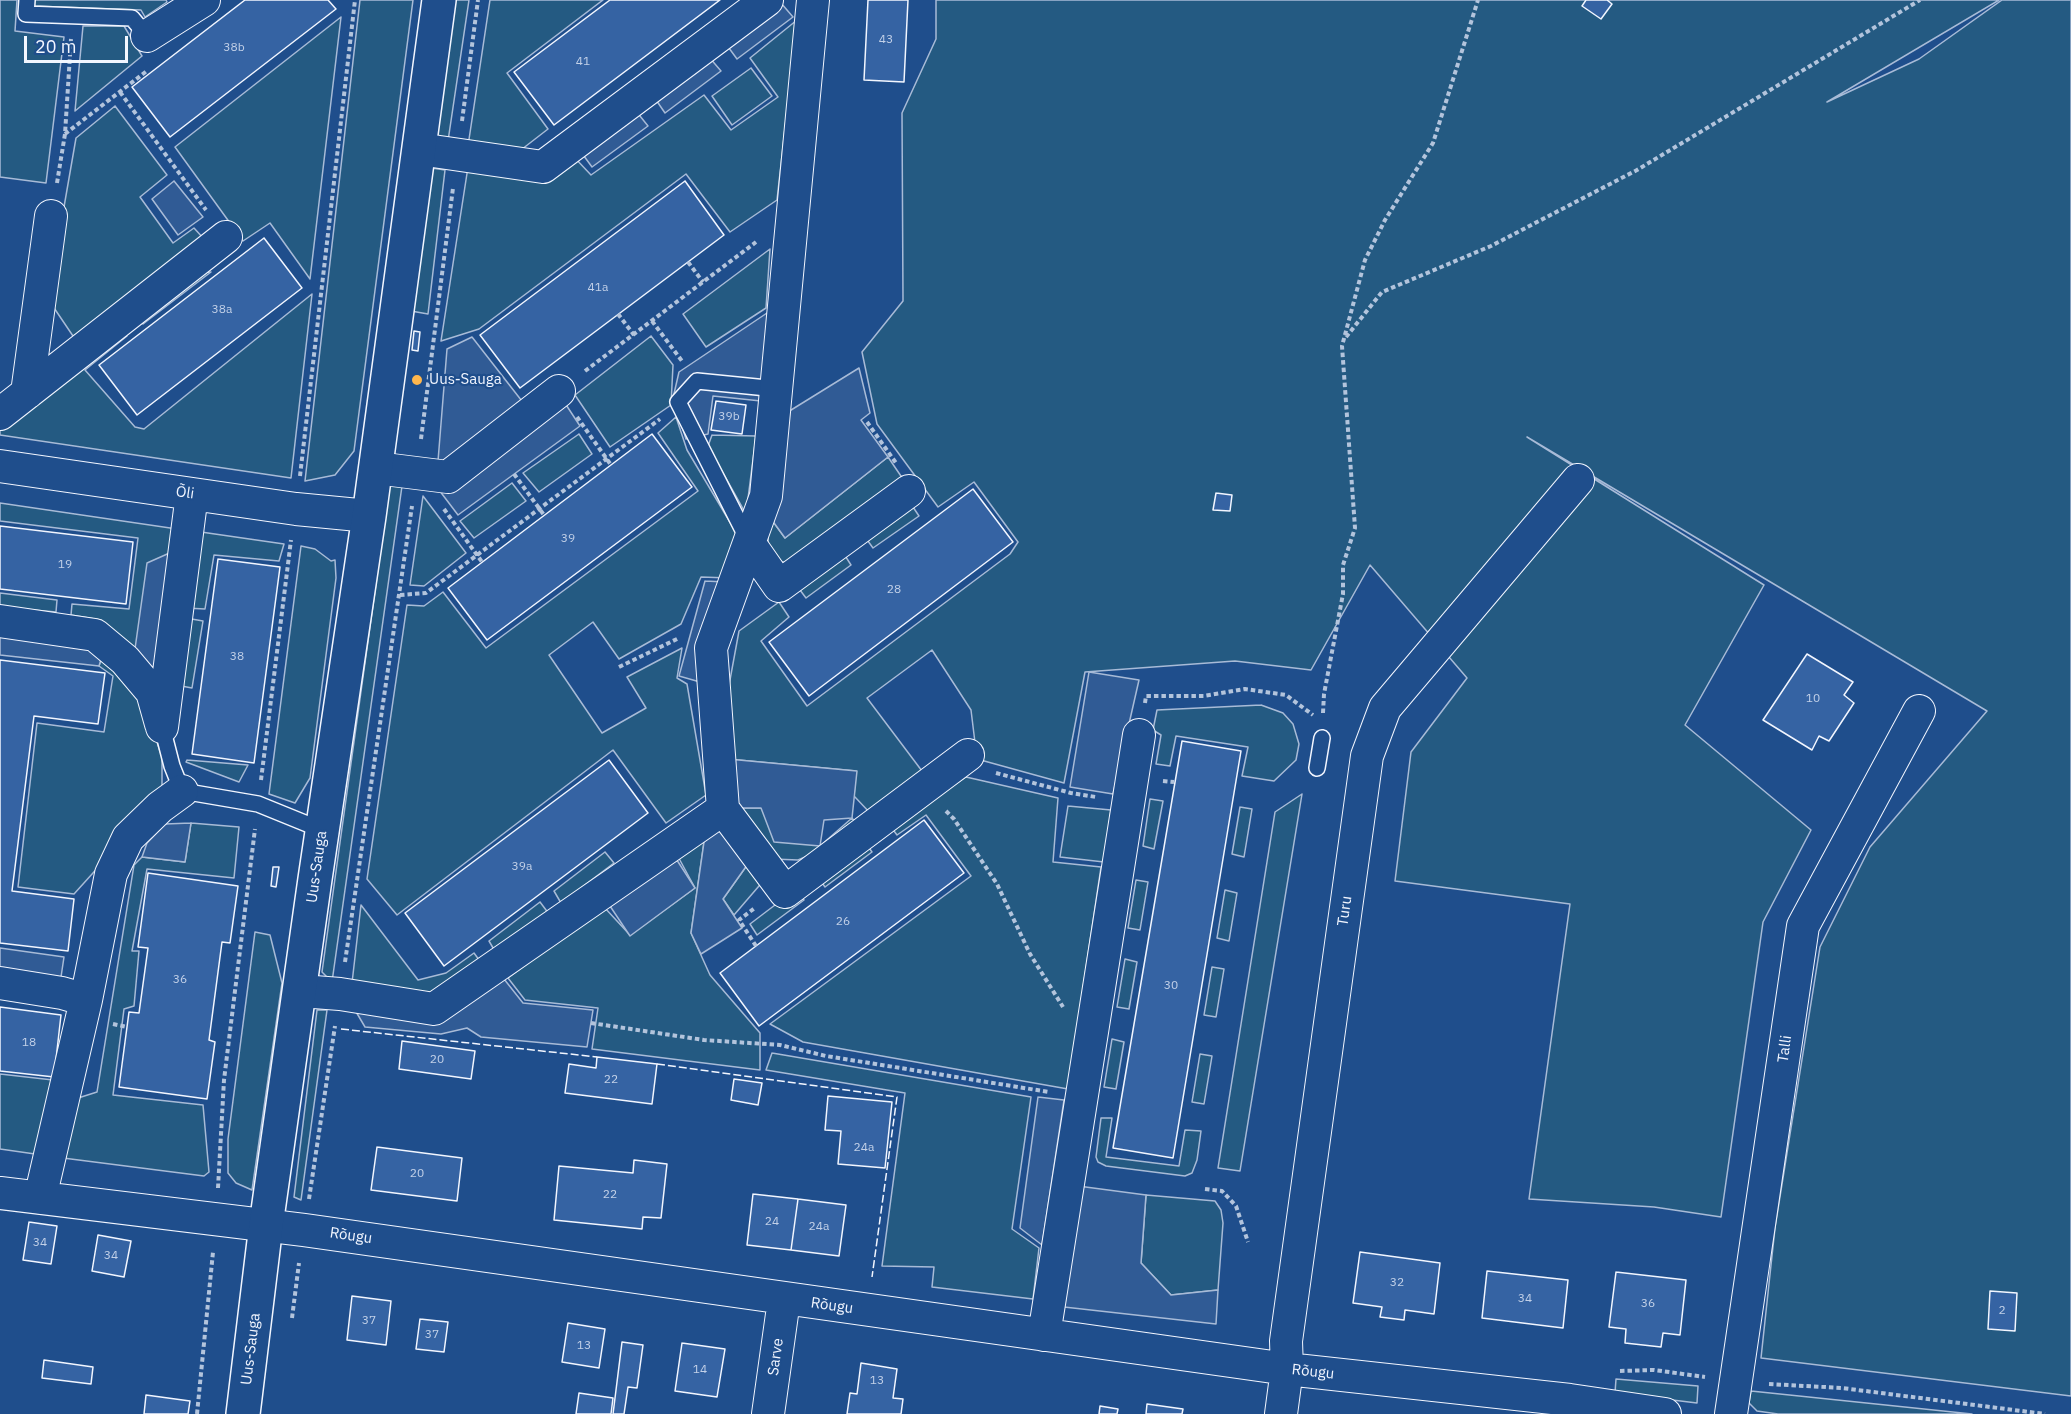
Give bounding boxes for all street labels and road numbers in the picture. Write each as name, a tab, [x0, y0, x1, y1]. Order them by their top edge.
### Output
street label: Õli	[175, 483, 195, 503]
street label: Uus-Sauga	[303, 830, 331, 904]
street label: Turu	[1334, 895, 1356, 927]
street label: Talli	[1774, 1034, 1796, 1064]
street label: Rõugu	[329, 1224, 373, 1248]
street label: Rõugu	[810, 1294, 854, 1318]
street label: Uus-Sauga	[238, 1312, 264, 1386]
street label: Sarve	[764, 1337, 788, 1377]
street label: Rõugu	[1291, 1361, 1335, 1383]

